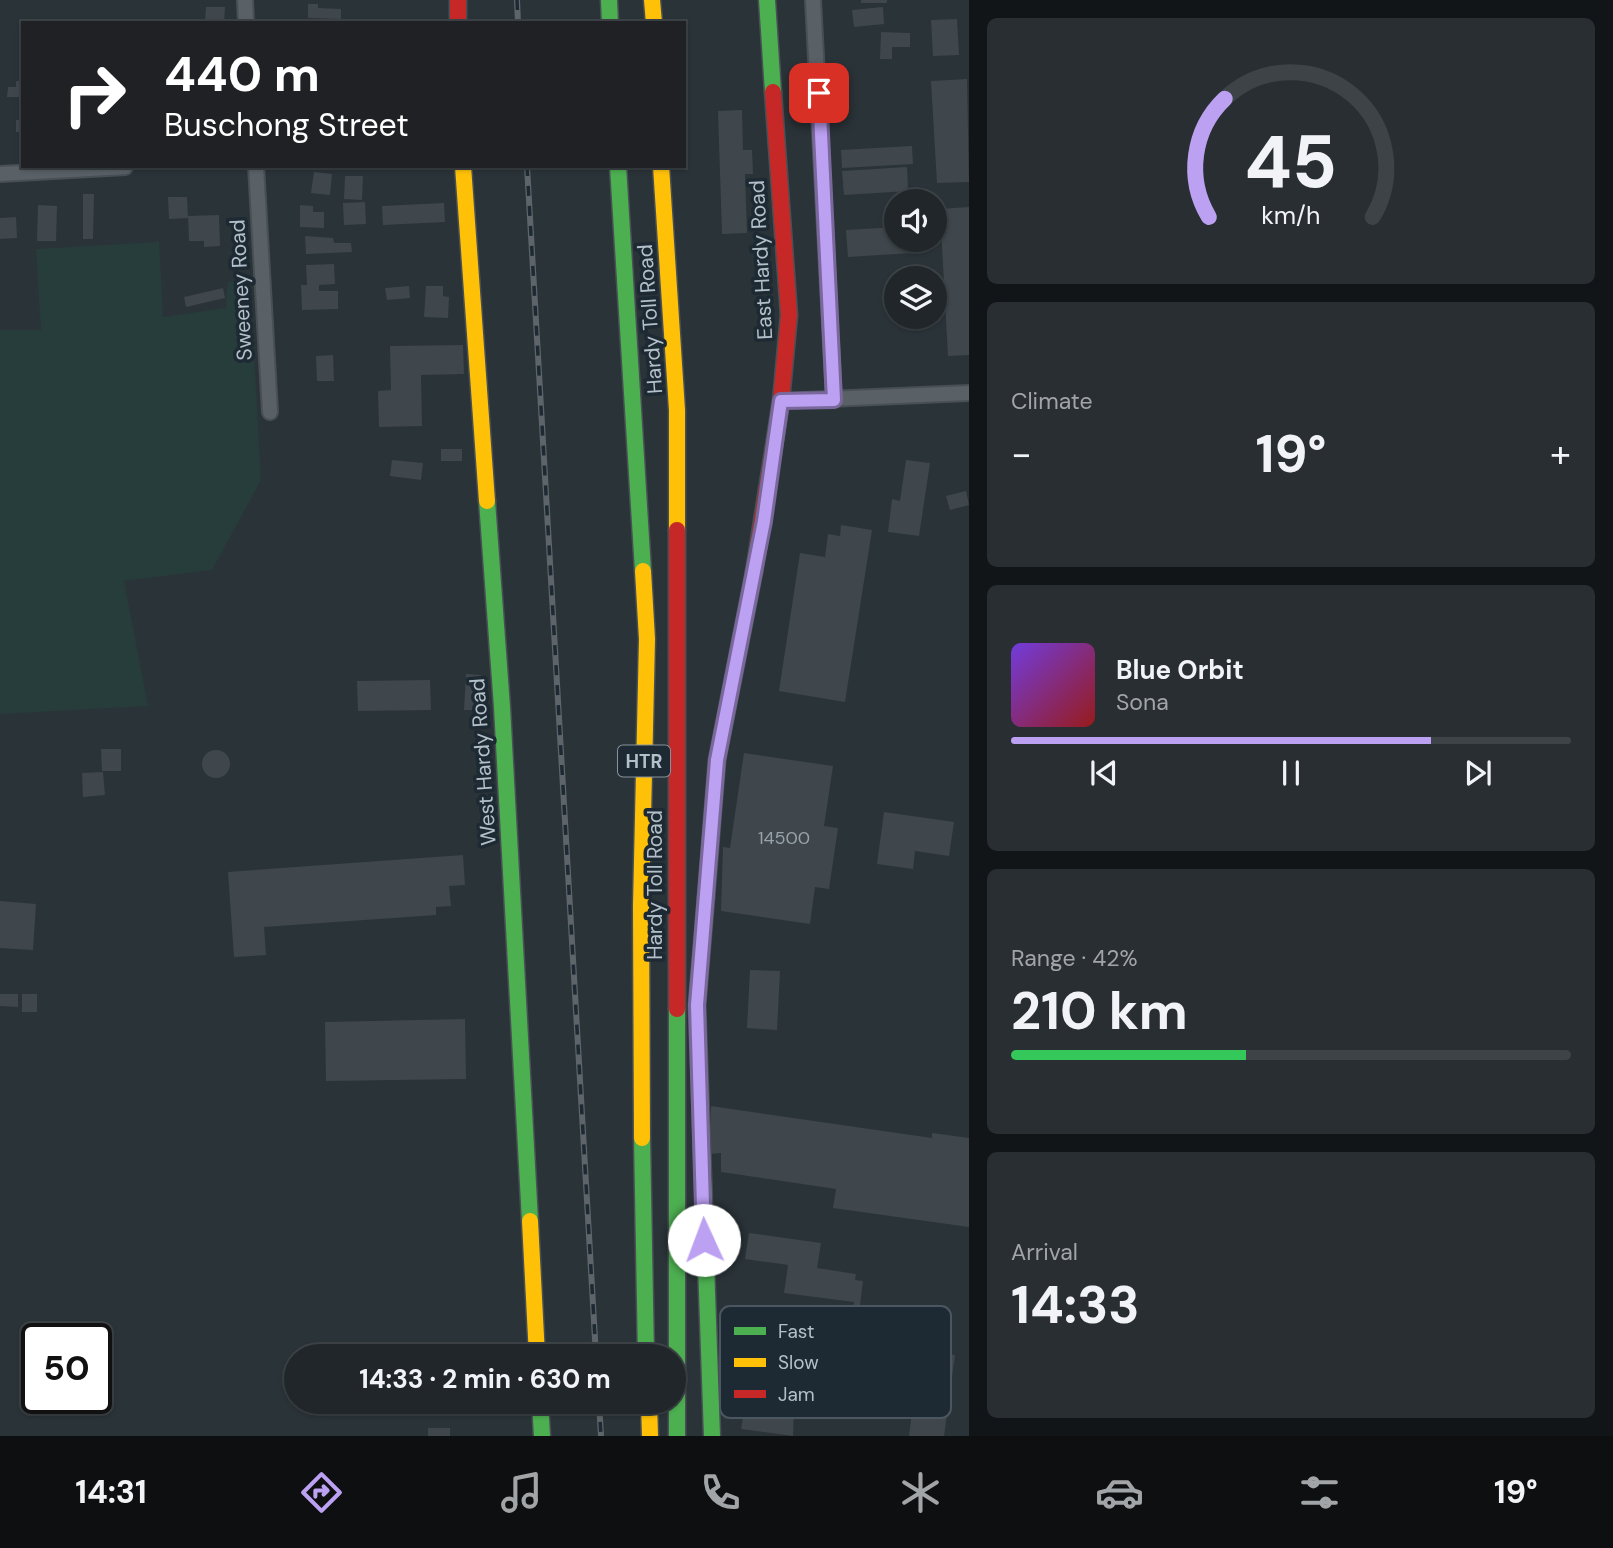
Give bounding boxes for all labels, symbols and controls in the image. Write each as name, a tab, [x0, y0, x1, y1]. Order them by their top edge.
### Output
text: 440 m	[164, 42, 320, 106]
icon: right	[49, 49, 140, 140]
pin	[789, 63, 849, 123]
icon: arrive	[800, 74, 838, 112]
text: Buschong Street	[164, 104, 409, 146]
text: 45	[1245, 115, 1337, 210]
street label: East Hardy Road	[743, 180, 779, 340]
map controls	[884, 189, 947, 329]
button: sound	[884, 189, 947, 252]
text: km/h	[1261, 199, 1321, 232]
street label: Sweeney Road	[223, 219, 259, 361]
street label: Hardy Toll Road	[631, 243, 669, 395]
button: layers	[884, 266, 947, 329]
text: Climate	[1011, 386, 1093, 416]
text: 19°	[1256, 420, 1326, 488]
text: −	[1011, 429, 1032, 479]
text: +	[1550, 429, 1571, 479]
text: Blue Orbit	[1116, 653, 1244, 687]
street label: West Hardy Road	[463, 677, 503, 847]
text: Sona	[1116, 687, 1169, 717]
road number: HTR	[618, 746, 670, 776]
icon: previous	[1085, 754, 1123, 792]
icon: pause	[1272, 754, 1310, 792]
icon: next	[1459, 754, 1497, 792]
street label: Hardy Toll Road	[641, 810, 669, 960]
house number: 14500	[758, 826, 810, 850]
text: Range · 42%	[1011, 943, 1138, 973]
text: 210 km	[1011, 977, 1188, 1045]
position arrow	[667, 1203, 741, 1277]
text: Arrival	[1011, 1237, 1078, 1267]
text: 14:33	[1011, 1271, 1140, 1339]
legend	[720, 1306, 951, 1418]
text: Fast	[778, 1319, 814, 1344]
speed limit sign: 50	[21, 1323, 112, 1414]
text: Slow	[778, 1350, 819, 1375]
text: 14:33 · 2 min · 630 m	[359, 1362, 611, 1396]
text: Jam	[778, 1382, 815, 1407]
icon: directions	[297, 1468, 346, 1517]
icon: music	[497, 1468, 546, 1517]
icon: phone	[696, 1468, 745, 1517]
icon: climate	[896, 1468, 945, 1517]
icon: car	[1095, 1468, 1144, 1517]
icon: filters	[1295, 1468, 1344, 1517]
text: 14:31	[75, 1471, 147, 1513]
text: 19°	[1494, 1471, 1538, 1513]

